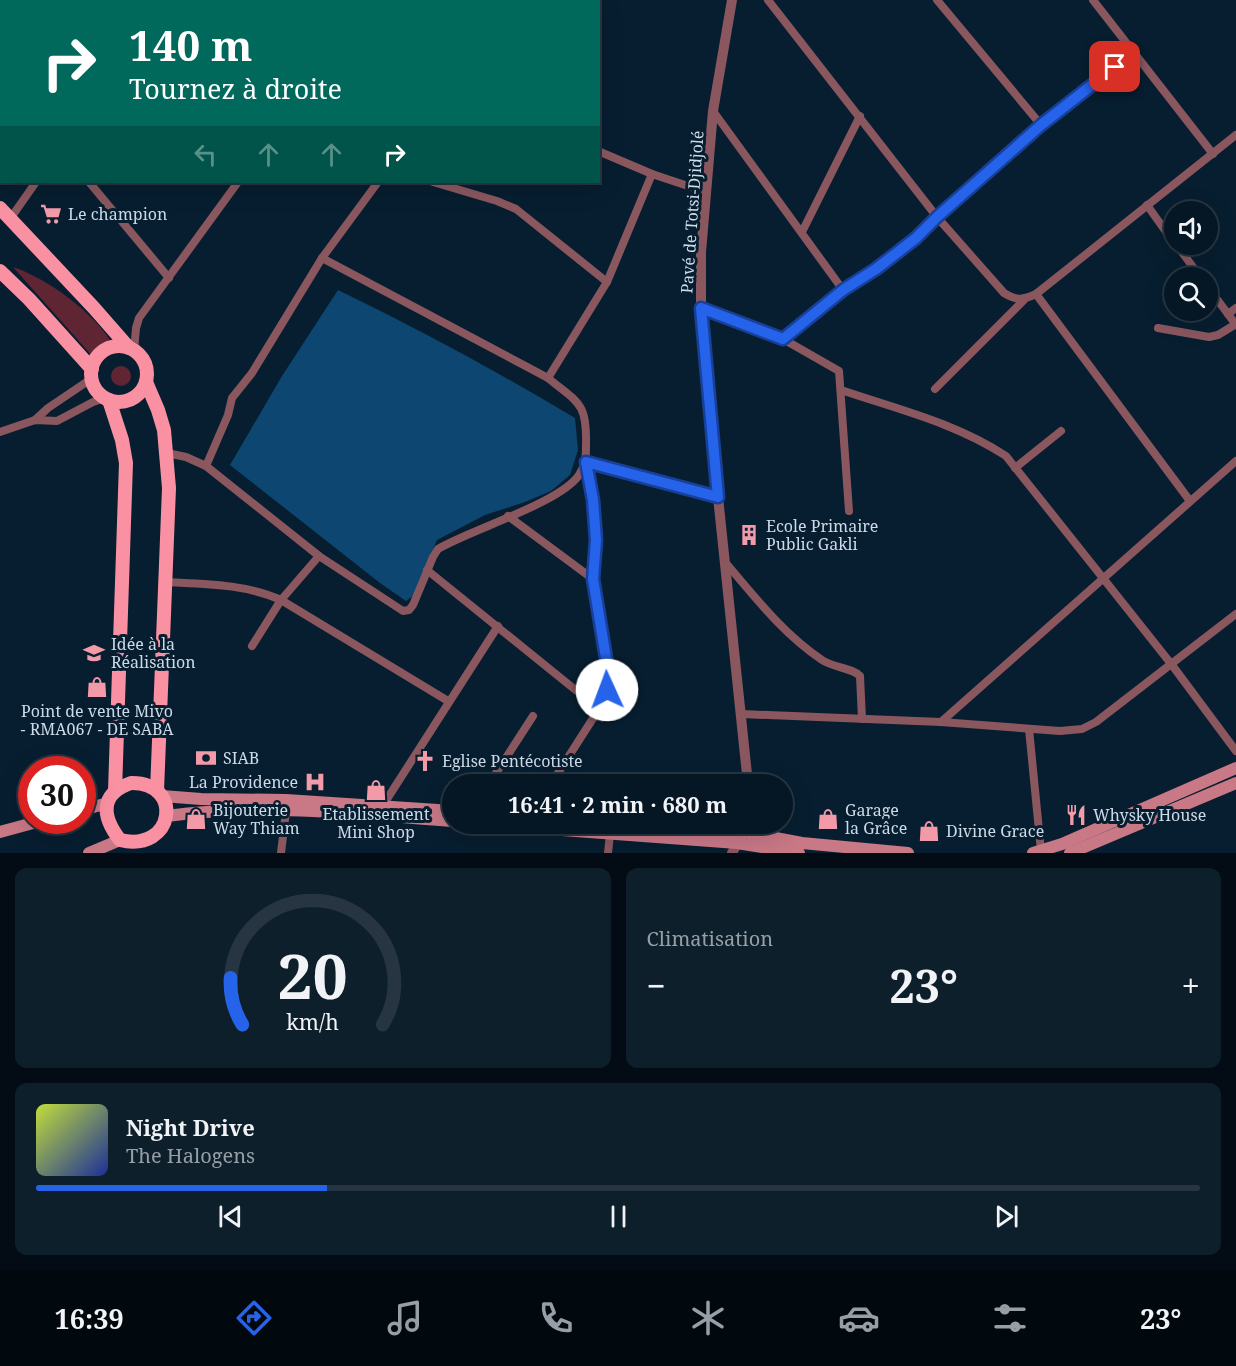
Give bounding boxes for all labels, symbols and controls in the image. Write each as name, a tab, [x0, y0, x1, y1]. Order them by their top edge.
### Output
text: 140 m	[129, 16, 253, 73]
icon: right	[30, 24, 108, 102]
pin	[1089, 41, 1140, 92]
icon: arrive	[1098, 50, 1131, 83]
text: Tournez à droite	[129, 70, 342, 107]
street label: Pavé de Totsi-Djidjolé	[675, 130, 709, 294]
icon: left	[189, 138, 222, 171]
icon: ahead	[252, 138, 285, 171]
icon: ahead	[315, 138, 348, 171]
icon: right	[378, 138, 411, 171]
map controls	[1164, 201, 1218, 321]
button: sound	[1164, 201, 1218, 255]
supermarket icon: Le champion	[39, 202, 63, 226]
place label: Le champion	[68, 203, 167, 225]
button: search	[1164, 267, 1218, 321]
place label: Ecole Primaire Public Gakli	[766, 515, 878, 555]
building icon: Ecole Primaire Public Gakli	[737, 523, 761, 547]
place label: Idée à la Réalisation	[111, 633, 196, 673]
school or university icon: Idée à la Réalisation	[82, 641, 106, 665]
position arrow	[575, 658, 639, 722]
shop icon: Point de vente Mivo - RMA067 - DE SABA	[85, 675, 109, 699]
place label: Point de vente Mivo - RMA067 - DE SABA	[21, 700, 174, 740]
bank icon: SIAB	[194, 746, 218, 770]
place label: SIAB	[223, 747, 259, 769]
church icon: Eglise Pentécotiste	[413, 749, 437, 773]
place label: Eglise Pentécotiste	[442, 750, 583, 772]
speed limit sign: 30	[18, 756, 96, 834]
hospital icon: La Providence	[303, 770, 327, 794]
place label: La Providence	[189, 771, 298, 793]
shop icon: Etablissement Mini Shop	[364, 778, 388, 802]
text: 16:41 · 2 min · 680 m	[508, 789, 727, 819]
place label: Bijouterie Way Thiam	[213, 799, 300, 839]
place label: Garage la Grâce	[845, 799, 907, 839]
place label: Etablissement Mini Shop	[322, 803, 430, 843]
restaurant icon: Whysky House	[1064, 803, 1088, 827]
place label: Whysky House	[1093, 804, 1206, 826]
shop icon: Bijouterie Way Thiam	[184, 807, 208, 831]
shop icon: Garage la Grâce	[816, 807, 840, 831]
shop icon: Divine Grace	[917, 819, 941, 843]
place label: Divine Grace	[946, 820, 1044, 842]
text: Climatisation	[647, 925, 773, 952]
text: 20	[277, 932, 348, 1017]
text: 23°	[889, 955, 958, 1016]
text: −	[647, 963, 666, 1008]
text: +	[1182, 963, 1200, 1008]
text: km/h	[286, 1007, 339, 1036]
text: Night Drive	[126, 1112, 255, 1142]
text: The Halogens	[126, 1142, 255, 1169]
icon: previous	[214, 1200, 247, 1233]
icon: pause	[602, 1200, 635, 1233]
icon: next	[990, 1200, 1023, 1233]
icon: directions	[233, 1297, 275, 1339]
icon: music	[384, 1297, 426, 1339]
icon: phone	[535, 1297, 577, 1339]
icon: climate	[687, 1297, 729, 1339]
icon: car	[838, 1297, 880, 1339]
icon: filters	[989, 1297, 1031, 1339]
text: 16:39	[55, 1300, 124, 1337]
text: 23°	[1140, 1300, 1181, 1337]

